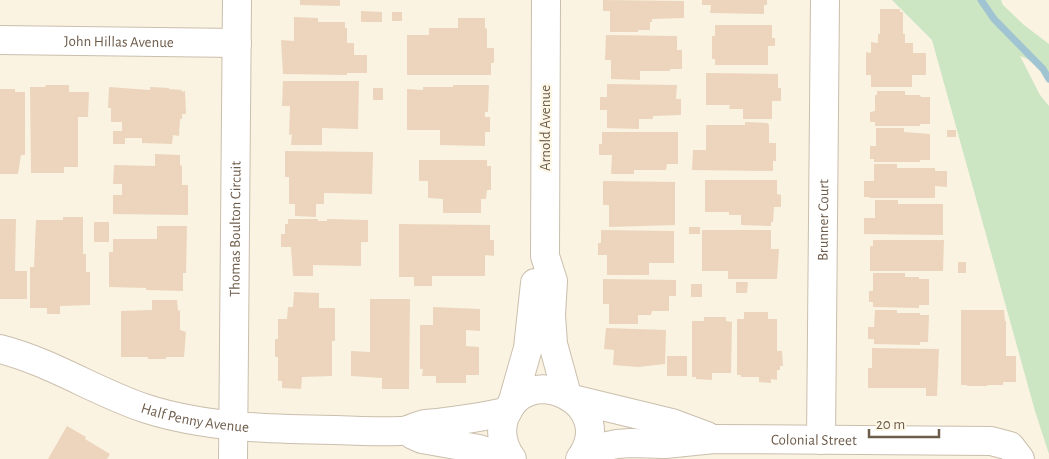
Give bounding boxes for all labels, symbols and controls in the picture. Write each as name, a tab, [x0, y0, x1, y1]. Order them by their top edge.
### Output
street label: John Hillas Avenue	[64, 33, 174, 50]
street label: Arnold Avenue	[538, 85, 553, 171]
street label: Thomas Boulton Circuit	[227, 161, 243, 297]
street label: Brunner Court	[815, 179, 831, 261]
street label: Half Penny Avenue	[139, 400, 250, 434]
scale bar	[869, 406, 939, 438]
text: 20 m	[876, 417, 905, 432]
street label: Colonial Street	[771, 432, 857, 448]

